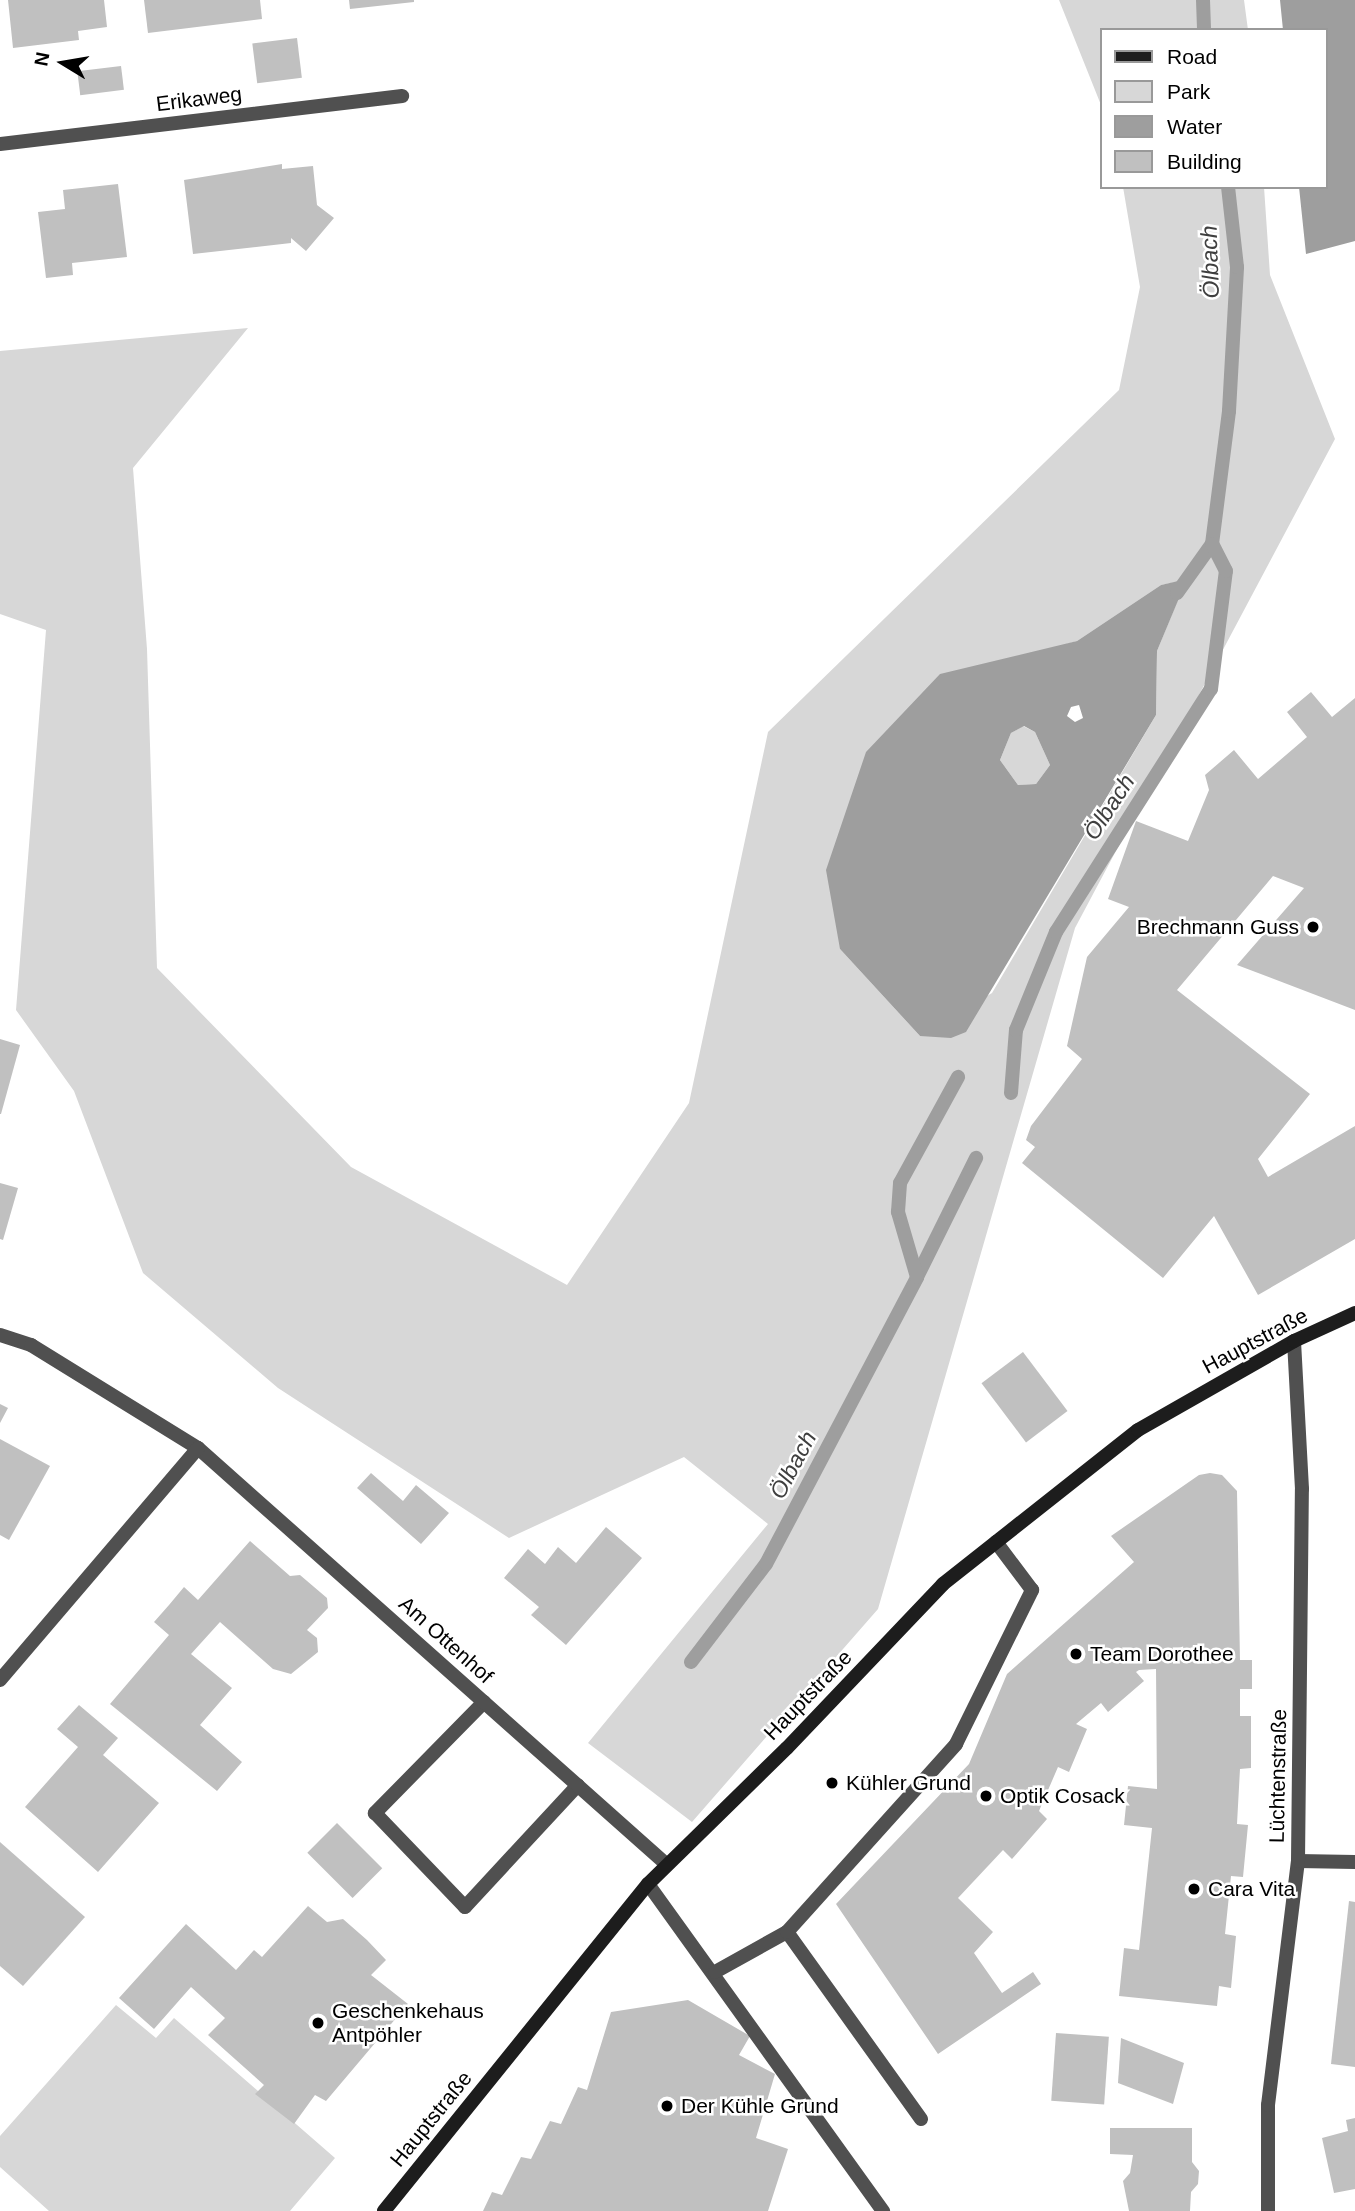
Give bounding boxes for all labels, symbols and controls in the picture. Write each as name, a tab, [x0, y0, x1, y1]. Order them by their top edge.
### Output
north arrow	[28, 28, 98, 98]
legend	[1100, 28, 1327, 189]
text: Road	[1167, 45, 1217, 68]
text: N	[30, 50, 54, 68]
text: Park	[1167, 80, 1210, 103]
street label: Erikaweg	[155, 81, 243, 117]
text: Water	[1167, 115, 1222, 138]
text: Building	[1167, 150, 1242, 173]
water label: Ölbach	[1195, 225, 1225, 299]
water label: Ölbach	[1078, 769, 1140, 845]
place label: Brechmann Guss	[1137, 914, 1299, 940]
marker: Brechmann Guss	[1305, 919, 1321, 935]
street label: Hauptstraße	[1198, 1303, 1312, 1379]
water label: Ölbach	[764, 1426, 822, 1504]
street label: Am Ottenhof	[394, 1591, 498, 1689]
place label: Team Dorothee	[1090, 1641, 1234, 1667]
street label: Hauptstraße	[759, 1645, 857, 1745]
marker: Team Dorothee	[1068, 1646, 1084, 1662]
street label: Lüchtenstraße	[1264, 1709, 1292, 1843]
place label: Kühler Grund	[846, 1770, 971, 1796]
marker: Kühler Grund	[824, 1775, 840, 1791]
place label: Optik Cosack	[1000, 1783, 1125, 1809]
marker: Optik Cosack	[978, 1788, 994, 1804]
place label: Cara Vita	[1208, 1876, 1295, 1902]
marker: Cara Vita	[1186, 1881, 1202, 1897]
place label: Geschenkehaus Antpöhler	[332, 1998, 484, 2048]
marker: Geschenkehaus Antpöhler	[310, 2015, 326, 2031]
street label: Hauptstraße	[385, 2066, 477, 2172]
place label: Der Kühle Grund	[681, 2093, 839, 2119]
marker: Der Kühle Grund	[659, 2098, 675, 2114]

